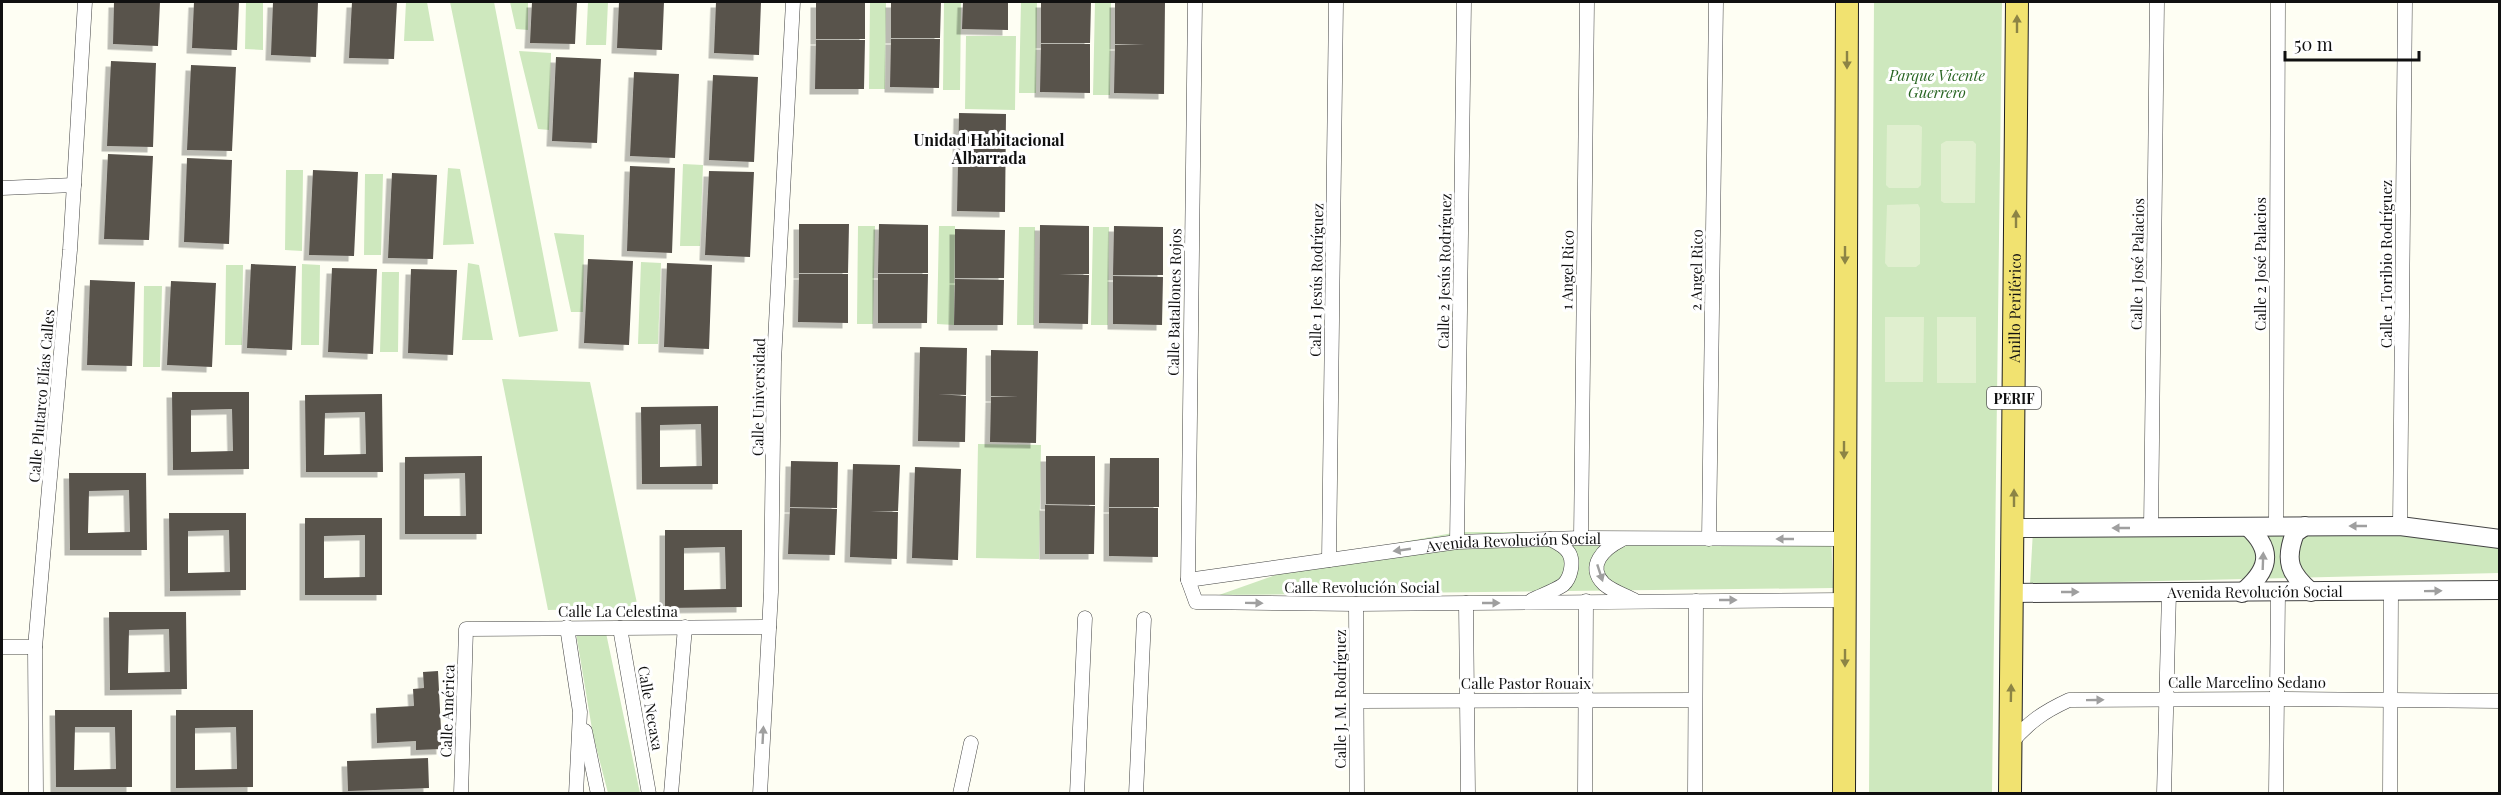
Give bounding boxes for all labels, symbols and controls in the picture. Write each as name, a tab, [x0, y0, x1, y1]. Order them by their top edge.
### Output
one-way arrow	[2012, 15, 2022, 34]
scale bar	[2285, 24, 2418, 62]
text: 50 m	[2294, 32, 2333, 56]
one-way arrow	[1842, 50, 1852, 69]
park label: Parque Vicente Guerrero	[1888, 65, 1986, 102]
district label: Unidad Habitacional Albarrada	[913, 129, 1065, 168]
street label: Calle 1 Toribio Rodríguez	[2376, 180, 2396, 348]
street label: Calle 2 Jesús Rodríguez	[1433, 193, 1455, 349]
street label: Calle 2 José Palacios	[2250, 197, 2270, 331]
street label: Calle 1 José Palacios	[2126, 198, 2148, 330]
street label: Calle 1 Jesús Rodríguez	[1305, 203, 1327, 357]
one-way arrow	[2011, 210, 2021, 229]
street label: Calle Batallones Rojos	[1163, 228, 1185, 376]
street label: 2 Angel Rico	[1685, 229, 1707, 311]
street label: 1 Angel Rico	[1556, 230, 1578, 310]
one-way arrow	[1841, 245, 1850, 264]
street label: Anillo Periférico	[2004, 253, 2025, 364]
street label: Calle Plutarco Elías Calles	[23, 309, 59, 483]
street label: Calle Universidad	[747, 337, 769, 456]
road number: PERIF	[1987, 387, 2041, 409]
one-way arrow	[1839, 440, 1849, 459]
one-way arrow	[2009, 489, 2019, 508]
one-way arrow	[2348, 521, 2367, 531]
one-way arrow	[2111, 523, 2130, 533]
street label: Avenida Revolución Social	[1424, 528, 1601, 556]
one-way arrow	[1776, 534, 1795, 544]
one-way arrow	[1392, 545, 1411, 554]
one-way arrow	[2258, 552, 2268, 571]
one-way arrow	[1596, 564, 1605, 582]
street label: Calle Revolución Social	[1284, 577, 1440, 597]
street label: Avenida Revolución Social	[2166, 581, 2343, 602]
one-way arrow	[2424, 586, 2443, 596]
one-way arrow	[2061, 587, 2080, 597]
one-way arrow	[1718, 595, 1737, 605]
one-way arrow	[1245, 598, 1264, 608]
one-way arrow	[1481, 598, 1500, 608]
street label: Calle La Celestina	[558, 601, 678, 621]
street label: Calle J. M. Rodríguez	[1330, 629, 1350, 769]
one-way arrow	[1840, 649, 1850, 668]
street label: Calle América	[435, 664, 459, 758]
street label: Calle Necaxa	[634, 664, 668, 752]
street label: Calle Marcelino Sedano	[2168, 672, 2326, 692]
street label: Calle Pastor Rouaix	[1461, 673, 1591, 693]
one-way arrow	[2006, 684, 2015, 703]
one-way arrow	[2085, 695, 2104, 704]
one-way arrow	[759, 726, 768, 745]

